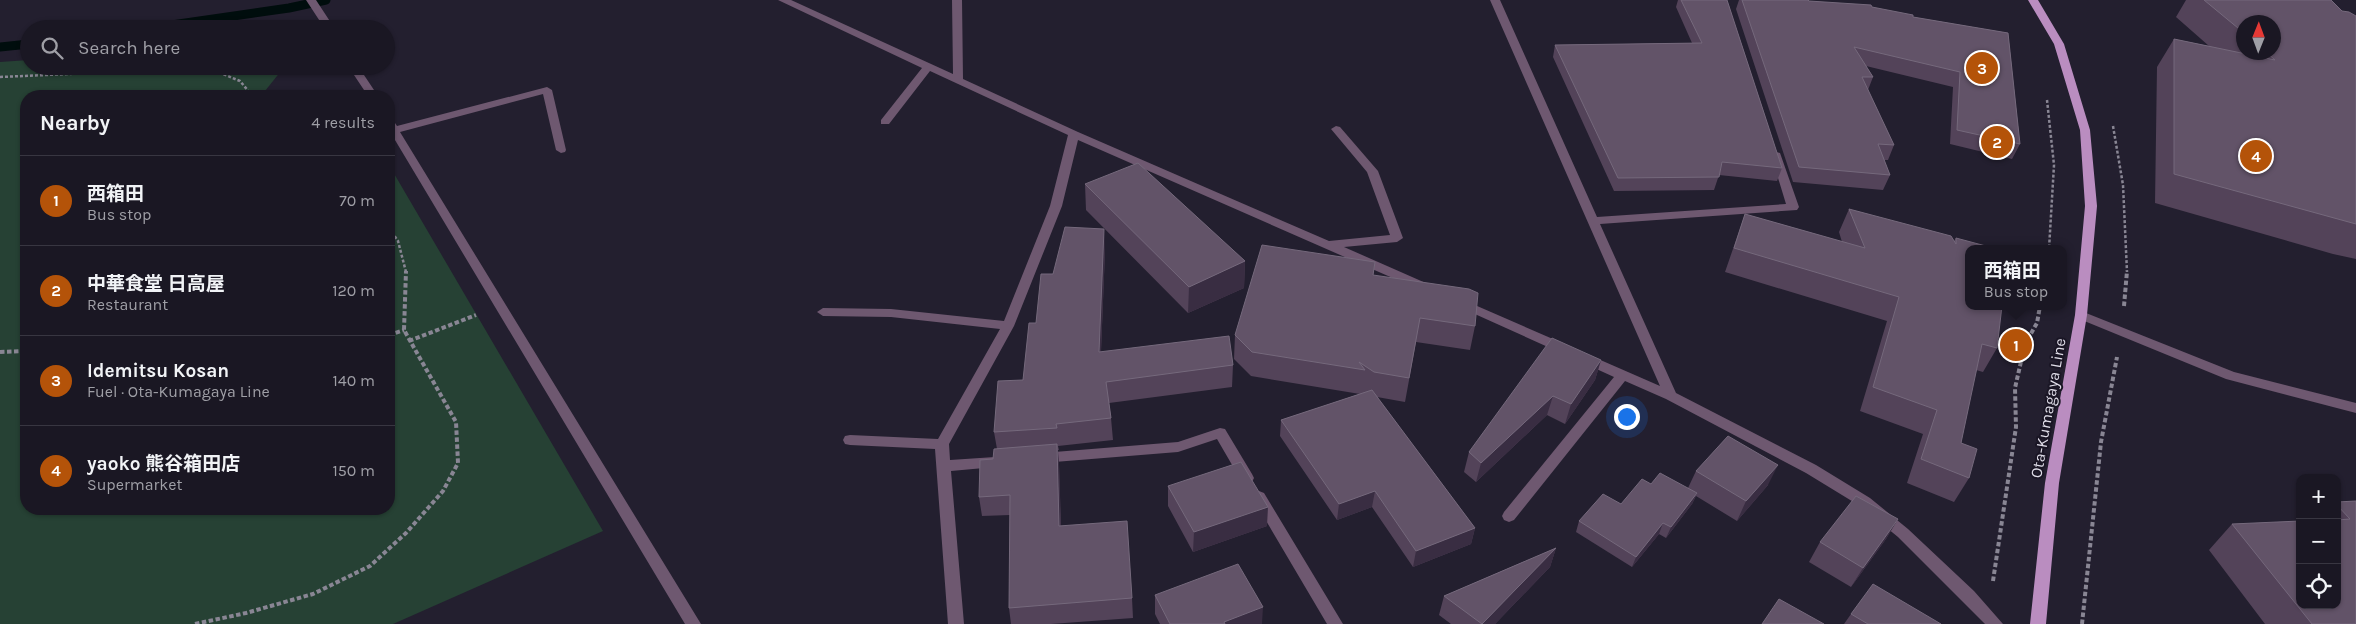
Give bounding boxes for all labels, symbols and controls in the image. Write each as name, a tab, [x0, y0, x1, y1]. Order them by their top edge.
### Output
north arrow	[2236, 15, 2281, 60]
search box	[20, 20, 395, 75]
icon: search	[38, 34, 66, 62]
text: Search here	[78, 37, 180, 59]
pin: 3	[1966, 49, 1998, 87]
text: Nearby	[40, 111, 110, 135]
text: 4 results	[311, 113, 375, 132]
pin: 2	[1981, 123, 2013, 161]
pin: 4	[2240, 137, 2272, 175]
text: 西箱田	[87, 183, 144, 205]
text: 1	[53, 191, 59, 210]
text: 70 m	[339, 191, 375, 210]
text: Bus stop	[87, 205, 151, 224]
popup	[1965, 245, 2067, 310]
text: 西箱田	[1984, 260, 2041, 282]
text: 中華食堂 日高屋	[87, 273, 225, 295]
text: 2	[51, 281, 61, 300]
text: 120 m	[332, 281, 375, 300]
text: Bus stop	[1984, 282, 2048, 301]
text: Restaurant	[87, 295, 168, 314]
pin: 1	[2000, 326, 2032, 364]
street label: Ota-Kumagaya Line	[2026, 336, 2070, 480]
text: Idemitsu Kosan	[87, 360, 229, 382]
text: 3	[51, 371, 61, 390]
text: 140 m	[333, 371, 375, 390]
text: Fuel · Ota-Kumagaya Line	[87, 382, 270, 401]
your location	[1614, 404, 1640, 430]
text: yaoko 熊谷箱田店	[87, 453, 240, 475]
text: 4	[51, 461, 61, 480]
text: 150 m	[332, 461, 375, 480]
map controls	[2296, 474, 2341, 609]
button: +	[2296, 474, 2341, 519]
text: Supermarket	[87, 475, 183, 494]
button: −	[2296, 519, 2341, 564]
button: locate	[2296, 564, 2341, 609]

